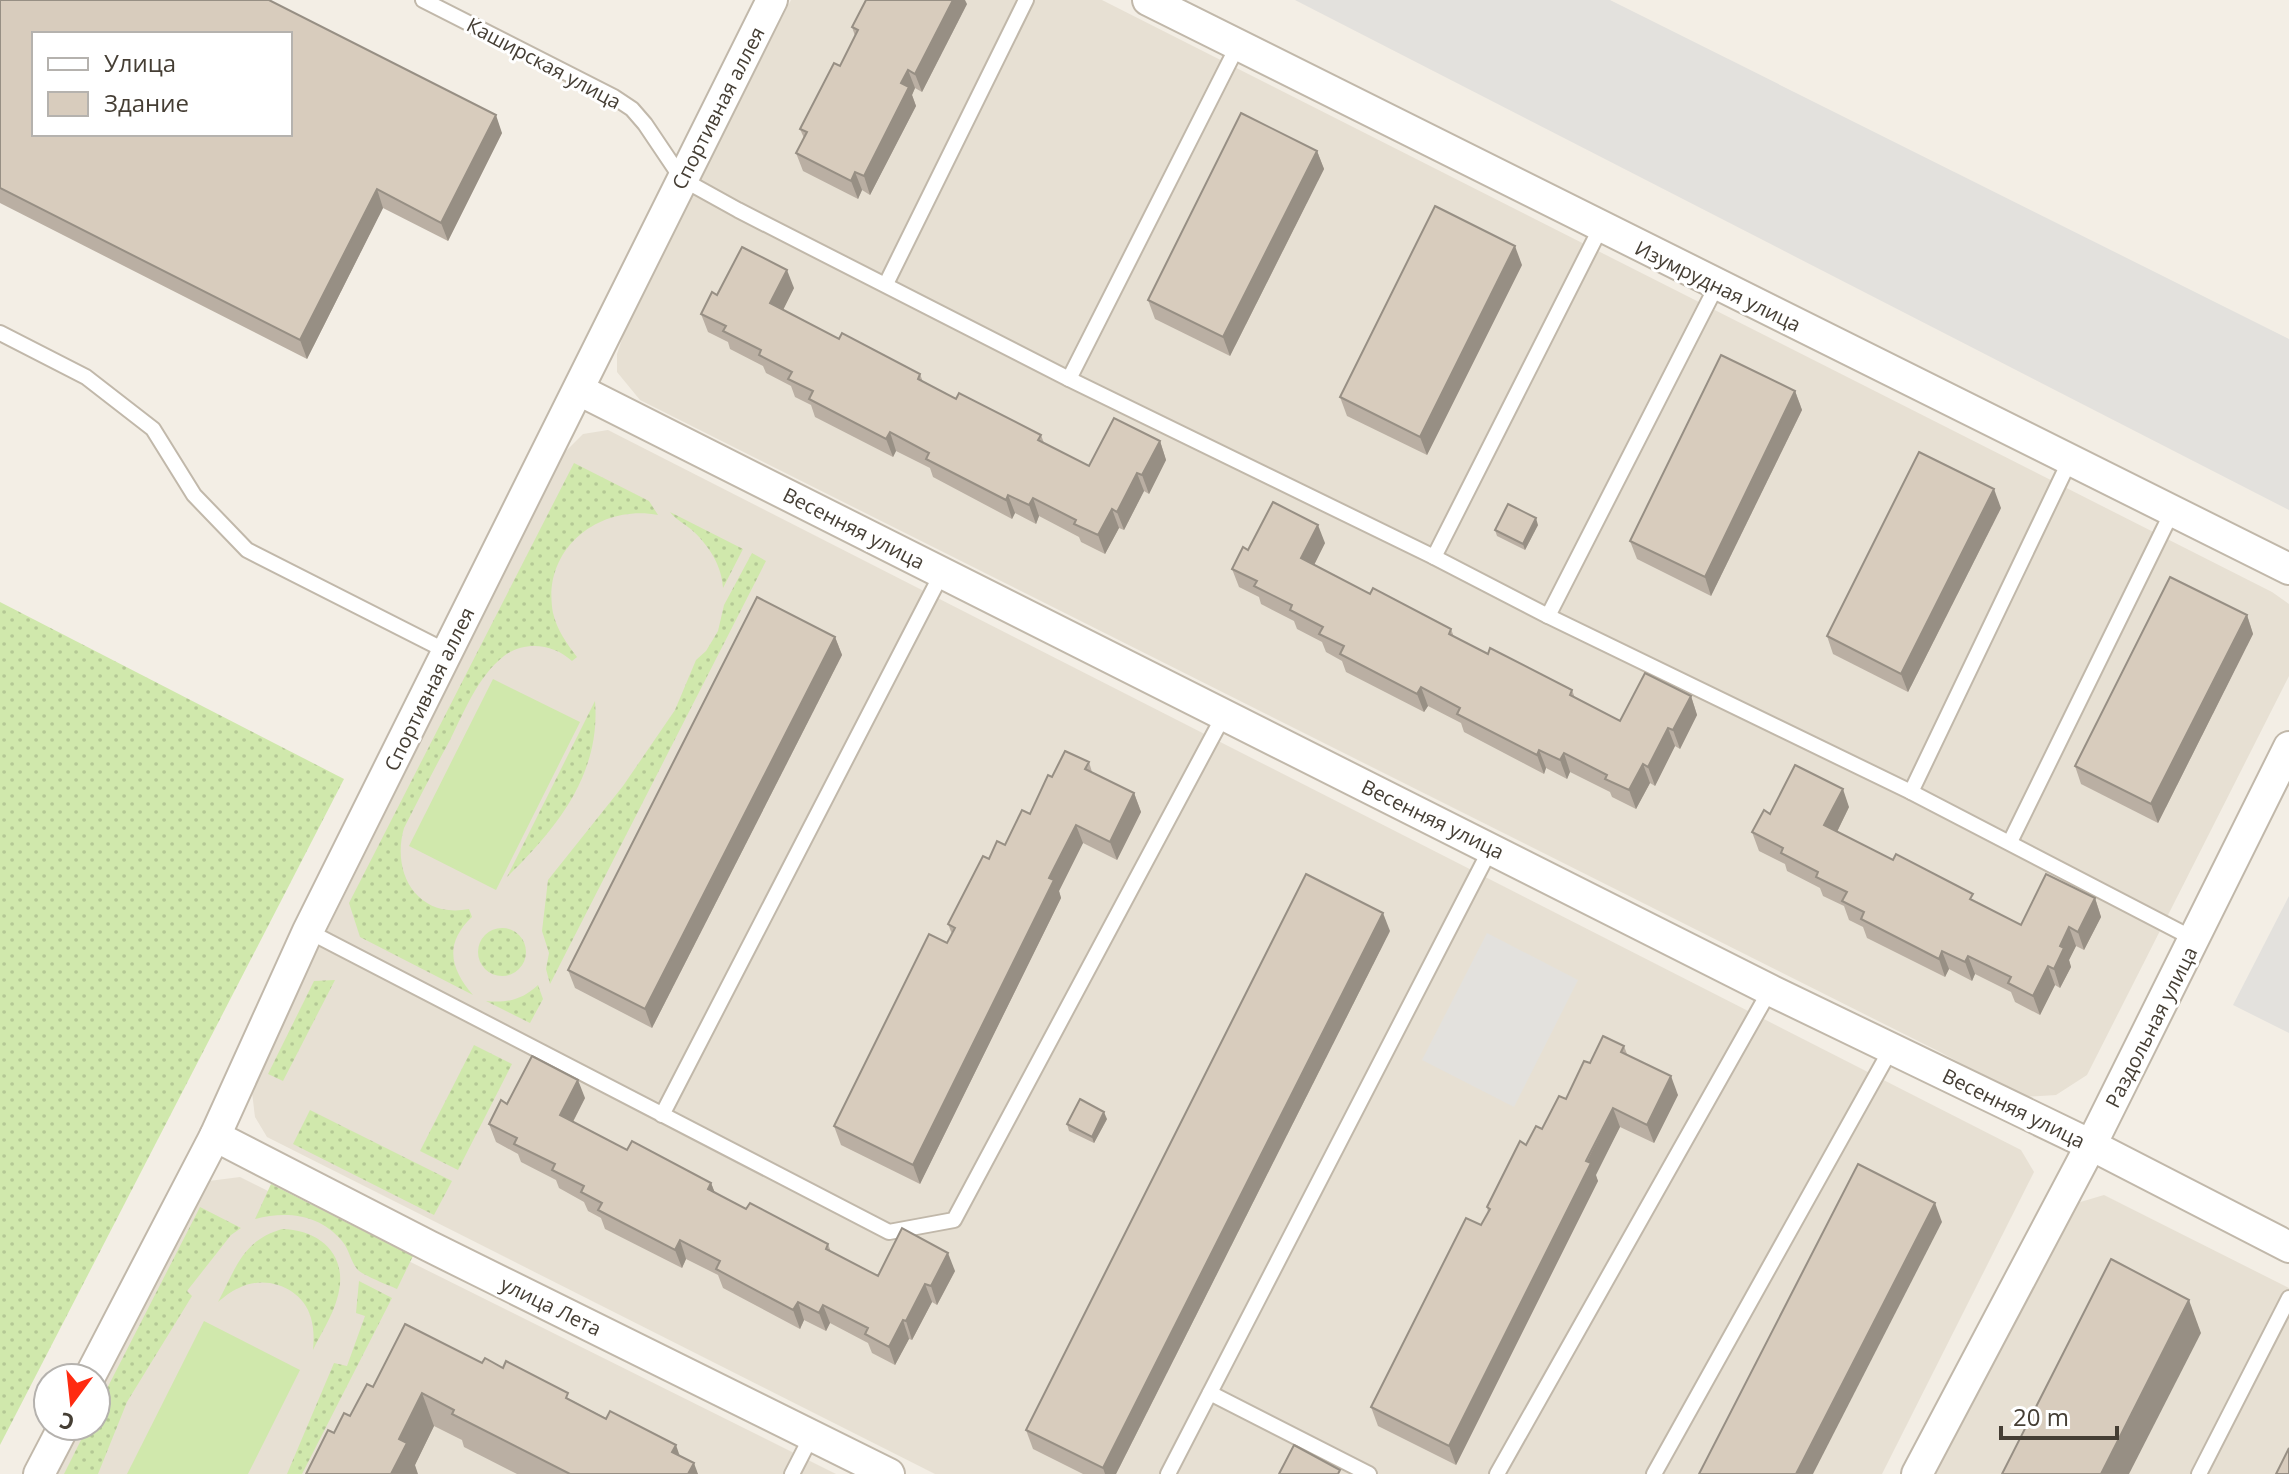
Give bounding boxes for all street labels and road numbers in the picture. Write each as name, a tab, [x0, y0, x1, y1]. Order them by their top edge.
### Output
street label: Каширская улица	[462, 11, 626, 115]
street label: Спортивная аллея	[665, 22, 771, 194]
street label: Изумрудная улица	[1631, 234, 1805, 338]
street label: Весенняя улица	[779, 481, 929, 575]
street label: Спортивная аллея	[378, 603, 480, 775]
street label: Весенняя улица	[1357, 773, 1509, 865]
street label: Раздольная улица	[2099, 942, 2203, 1112]
street label: Весенняя улица	[1938, 1062, 2090, 1154]
street label: улица Лета	[496, 1270, 606, 1342]

